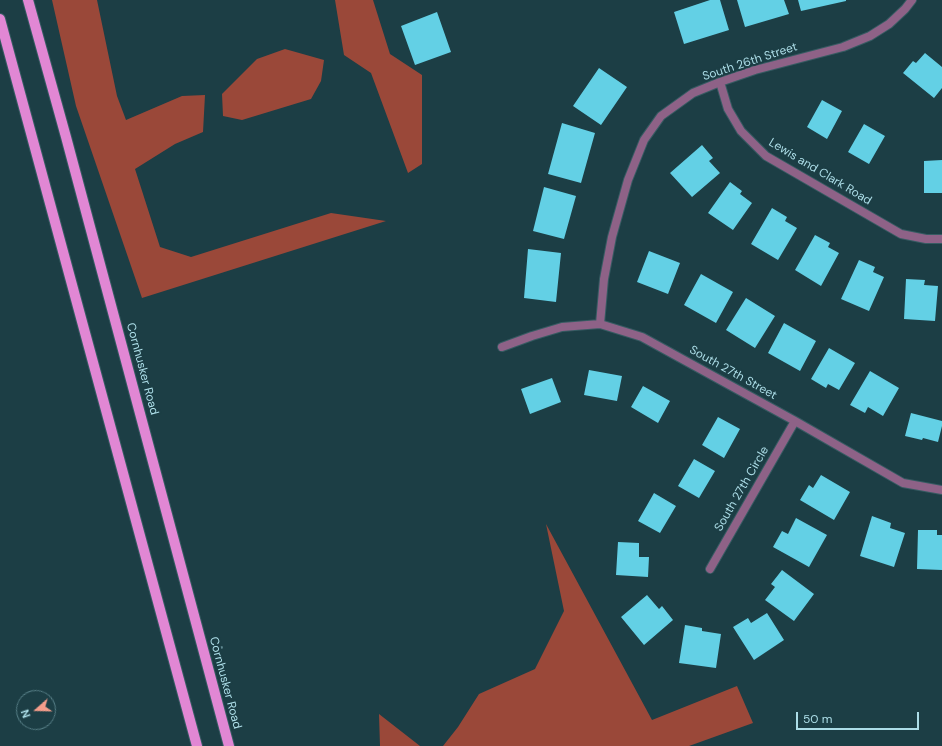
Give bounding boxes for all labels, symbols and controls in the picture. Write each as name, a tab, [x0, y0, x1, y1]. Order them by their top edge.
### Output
street label: South 26th Street	[701, 40, 799, 84]
street label: Lewis and Clark Road	[766, 136, 874, 208]
street label: Cornhusker Road	[123, 321, 161, 417]
street label: South 27th Street	[687, 343, 779, 403]
street label: South 27th Circle	[712, 444, 772, 534]
street label: Cornhusker Road	[206, 635, 244, 731]
north arrow	[16, 690, 56, 730]
scale bar	[798, 704, 921, 730]
text: N	[18, 708, 34, 720]
text: 50 m	[803, 711, 832, 727]

